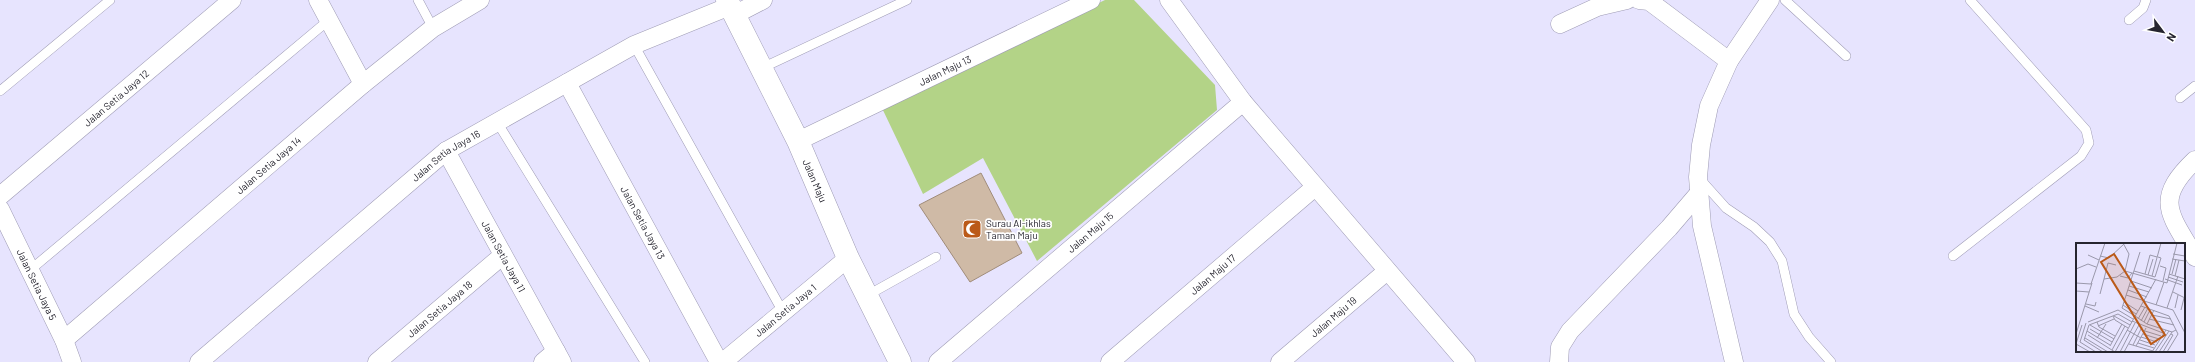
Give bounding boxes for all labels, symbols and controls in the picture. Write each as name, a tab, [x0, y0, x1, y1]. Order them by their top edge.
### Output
north arrow	[2143, 12, 2183, 52]
text: N	[2164, 31, 2179, 44]
street label: Jalan Maju 13	[917, 53, 973, 88]
street label: Jalan Setia Jaya 12	[81, 67, 151, 129]
street label: Jalan Setia Jaya 16	[409, 127, 482, 184]
street label: Jalan Setia Jaya 14	[233, 134, 303, 196]
street label: Jalan Maju	[800, 157, 829, 204]
street label: Jalan Setia Jaya 13	[618, 184, 668, 261]
street label: Jalan Maju 15	[1065, 209, 1116, 255]
place label: Surau Al-ikhlas Taman Maju	[986, 217, 1051, 241]
street label: Jalan Setia Jaya 11	[479, 218, 528, 294]
mosque icon: Surau Al-ikhlas Taman Maju	[961, 218, 983, 240]
inset map	[2076, 243, 2185, 352]
street label: Jalan Setia Jaya 5	[14, 247, 59, 322]
street label: Jalan Maju 17	[1187, 251, 1238, 297]
street label: Jalan Setia Jaya 18	[405, 278, 474, 340]
street label: Jalan Setia Jaya 1	[752, 281, 818, 339]
street label: Jalan Maju 19	[1308, 294, 1359, 340]

